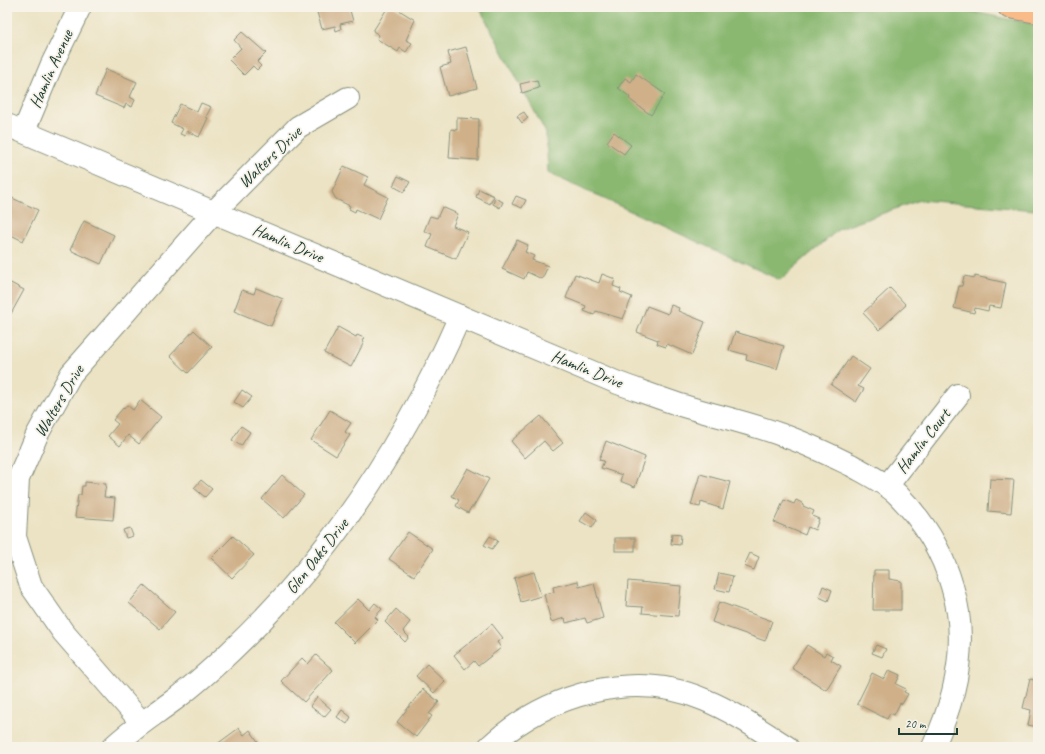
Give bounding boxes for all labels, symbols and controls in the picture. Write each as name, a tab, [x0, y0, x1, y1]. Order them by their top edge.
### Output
street label: Hamlin Avenue	[24, 25, 78, 111]
street label: Walters Drive	[234, 121, 307, 192]
street label: Hamlin Drive	[249, 219, 328, 268]
street label: Hamlin Drive	[548, 345, 627, 393]
street label: Walters Drive	[29, 360, 89, 441]
street label: Hamlin Court	[891, 403, 956, 478]
street label: Glen Oaks Drive	[281, 513, 354, 598]
scale bar	[899, 710, 957, 736]
text: 20 m	[905, 716, 927, 732]

